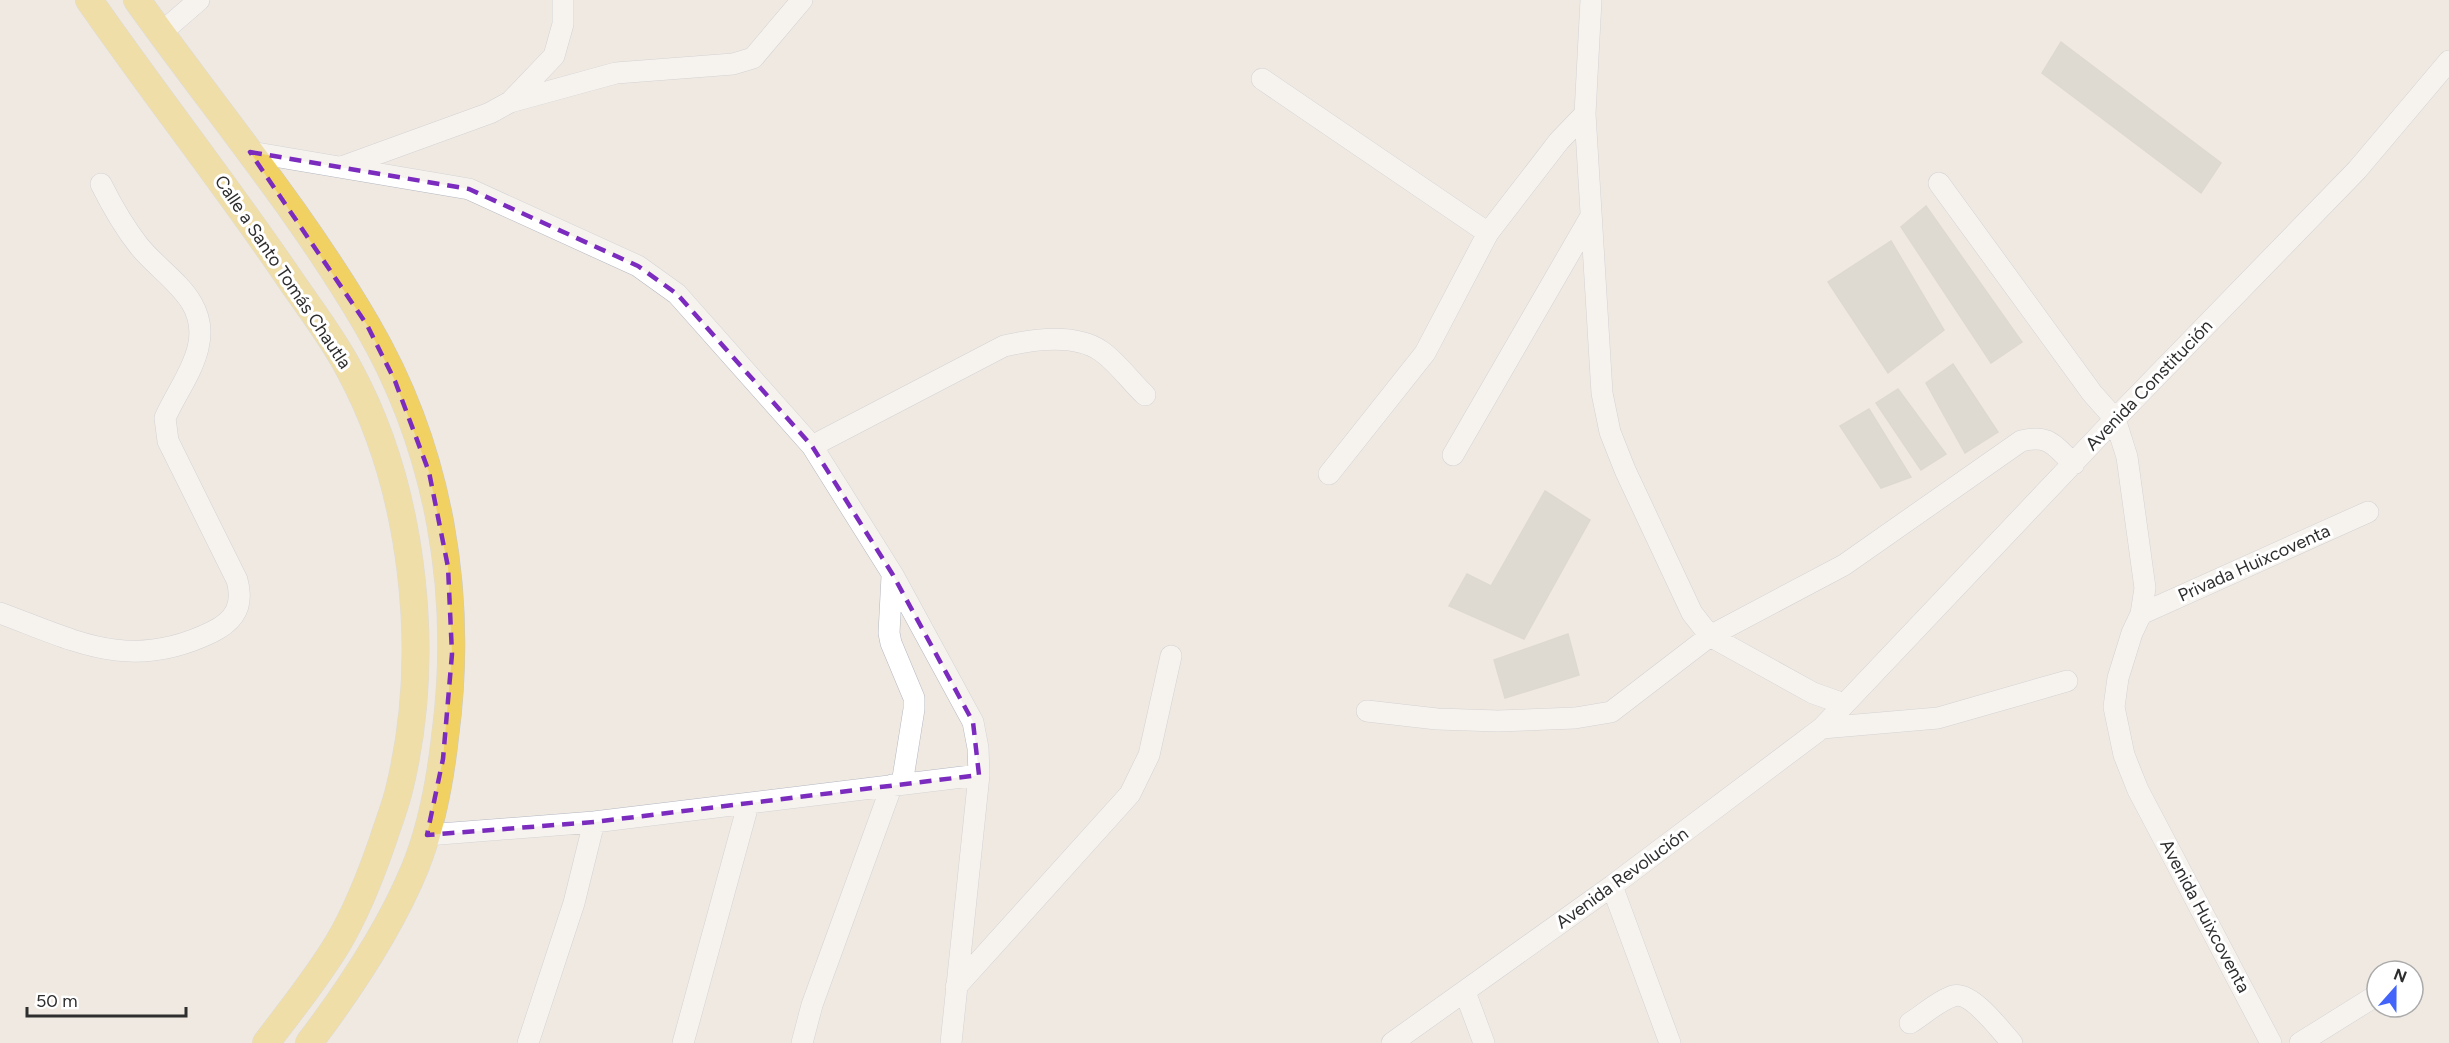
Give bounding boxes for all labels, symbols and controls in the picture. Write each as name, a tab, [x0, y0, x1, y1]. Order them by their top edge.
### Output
street label: Calle a Santo Tomás Chautla	[210, 171, 356, 373]
street label: Avenida Constitución	[2081, 315, 2217, 455]
street label: Privada Huixcoventa	[2175, 520, 2333, 606]
street label: Avenida Revolución	[1552, 823, 1692, 933]
street label: Avenida Huixcoventa	[2155, 836, 2255, 996]
north arrow	[2365, 959, 2425, 1019]
text: N	[2391, 964, 2409, 987]
scale bar	[27, 980, 186, 1018]
text: 50 m	[36, 990, 78, 1012]

